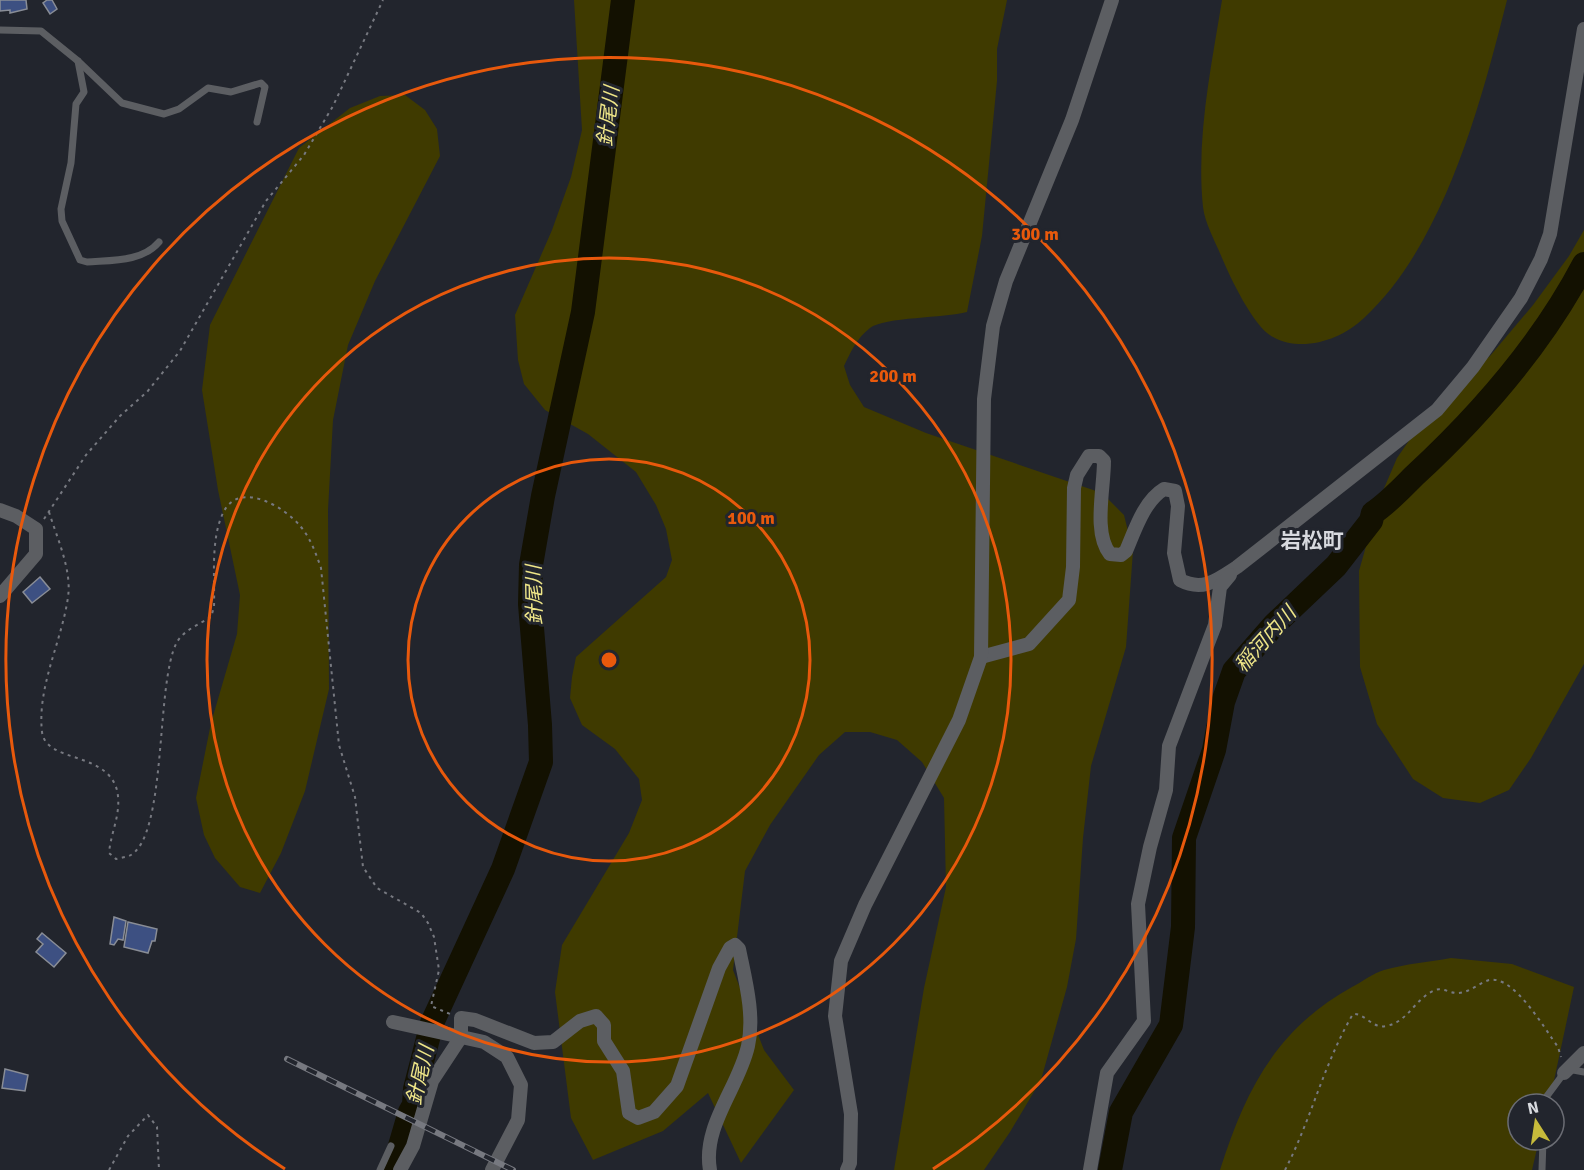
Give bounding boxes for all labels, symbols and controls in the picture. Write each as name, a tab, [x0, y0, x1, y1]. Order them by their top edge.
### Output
water label: 針尾川	[592, 83, 625, 147]
text: 300 m	[1011, 223, 1059, 245]
text: 200 m	[869, 365, 917, 387]
text: 100 m	[727, 507, 775, 529]
district label: 岩松町	[1281, 528, 1344, 554]
water label: 針尾川	[521, 563, 548, 625]
water label: 稲河内川	[1229, 600, 1303, 677]
centre of rings	[599, 650, 619, 670]
water label: 針尾川	[402, 1041, 440, 1107]
north arrow	[1506, 1092, 1566, 1152]
text: N	[1526, 1097, 1541, 1119]

